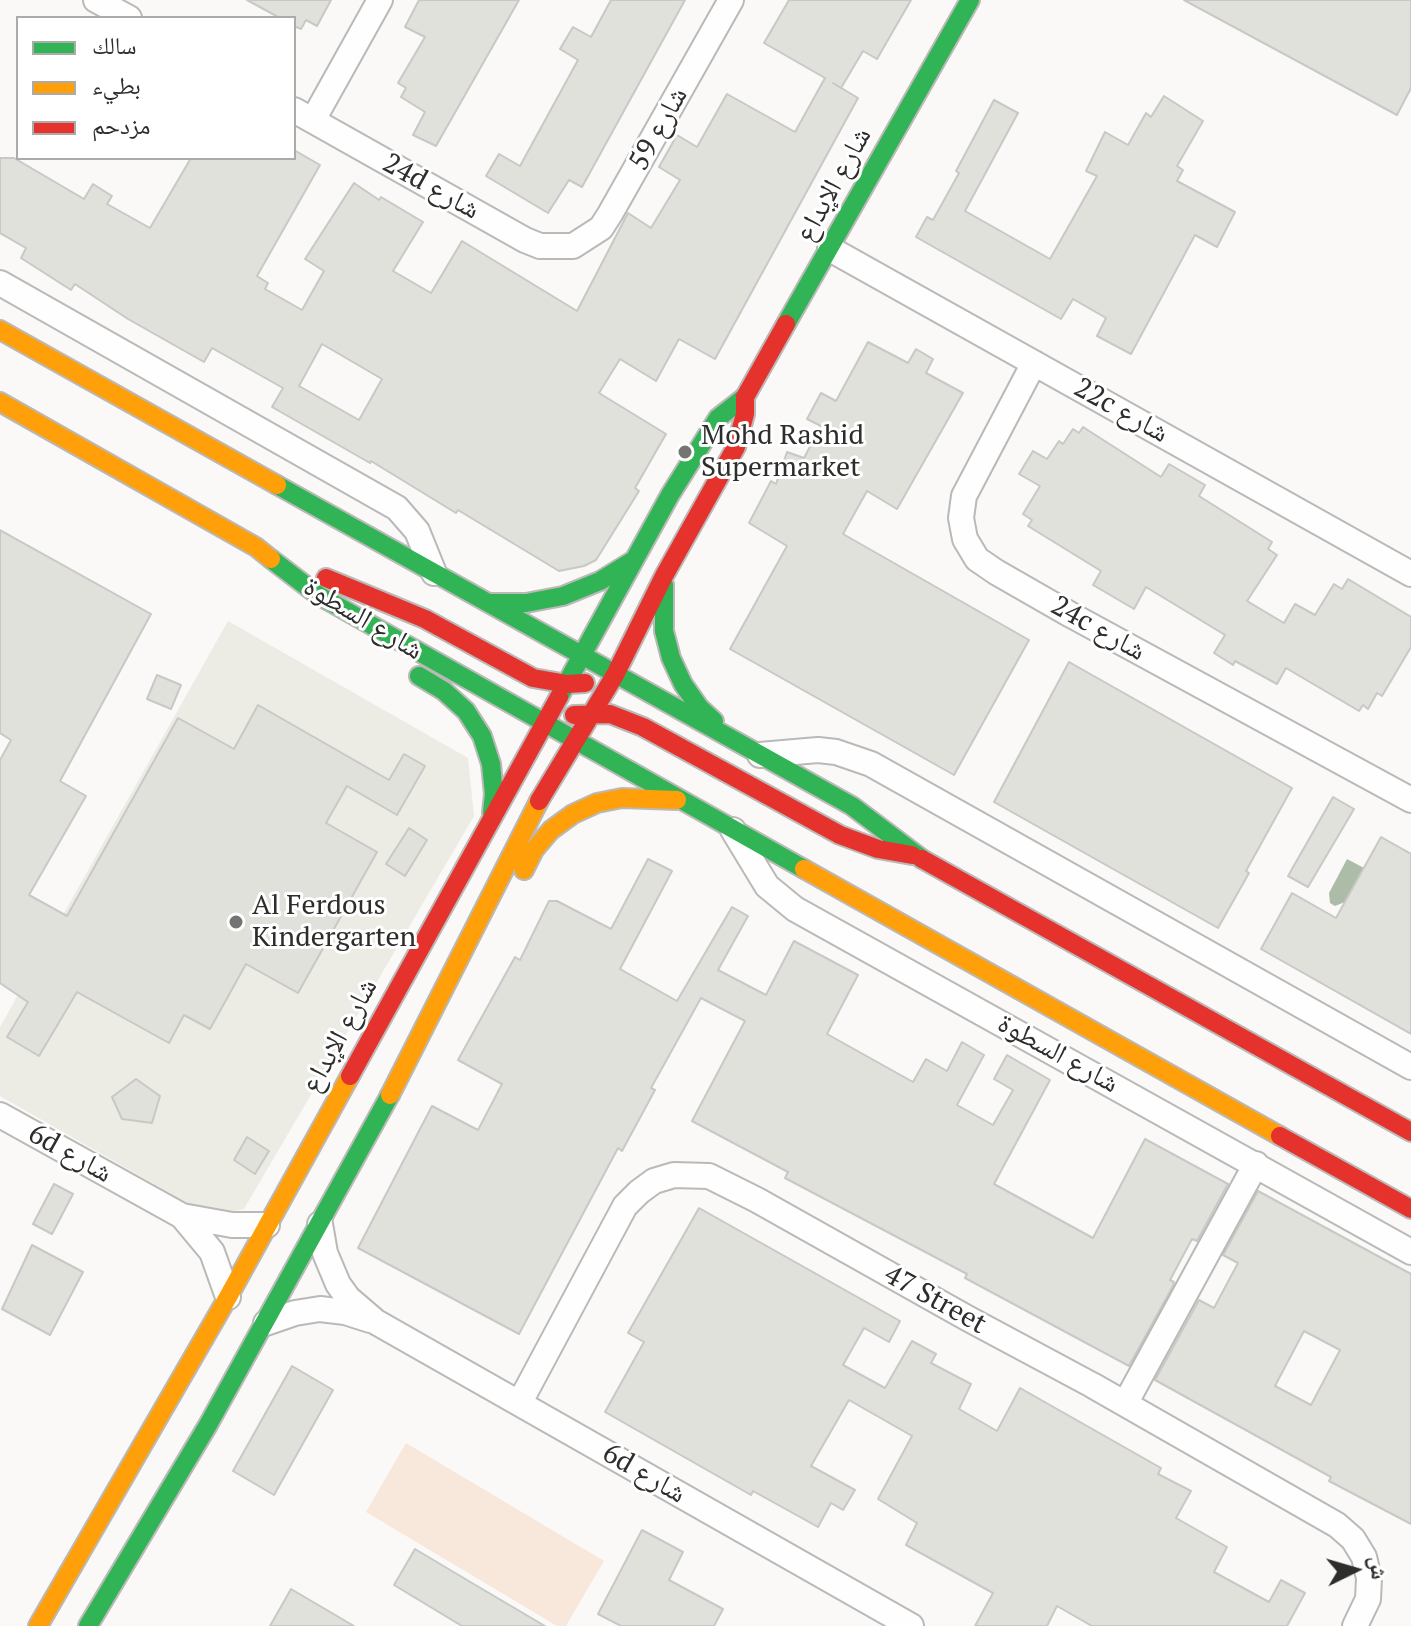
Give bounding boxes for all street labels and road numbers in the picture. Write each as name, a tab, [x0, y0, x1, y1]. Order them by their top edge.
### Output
street label: شارع 59	[623, 82, 695, 176]
street label: شارع الإبداع	[789, 122, 879, 248]
street label: 24d شارع	[377, 147, 485, 227]
street label: 22c شارع	[1068, 371, 1174, 451]
street label: شارع السطوة	[297, 570, 429, 668]
street label: 24c شارع	[1045, 589, 1151, 669]
street label: شارع الإبداع	[295, 973, 385, 1099]
street label: شارع السطوة	[992, 1007, 1124, 1101]
street label: 6d شارع	[22, 1117, 118, 1191]
street label: 47 Street	[878, 1258, 992, 1342]
street label: 6d شارع	[596, 1437, 692, 1511]

